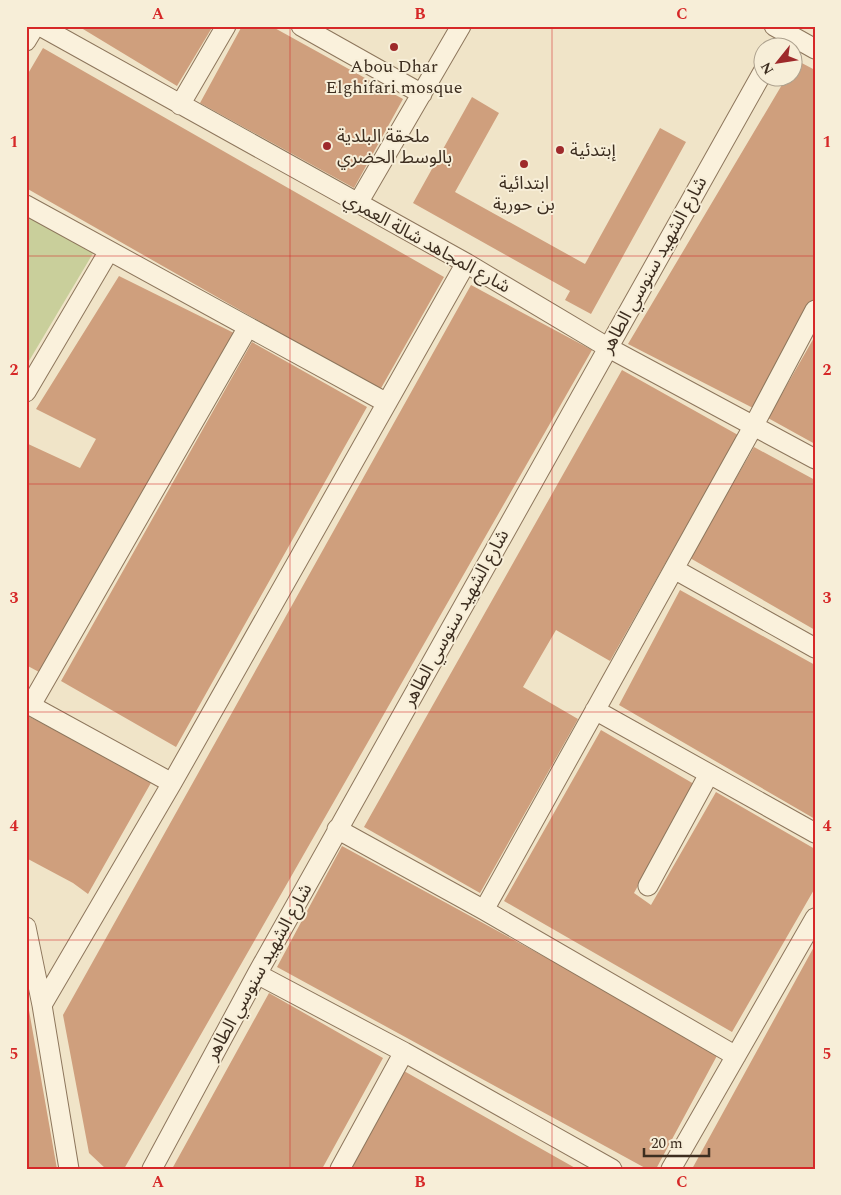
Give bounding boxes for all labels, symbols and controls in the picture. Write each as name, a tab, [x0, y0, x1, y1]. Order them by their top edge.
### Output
text: A	[152, 2, 165, 26]
text: B	[414, 2, 426, 26]
text: C	[676, 2, 688, 26]
north arrow	[754, 38, 804, 88]
marker: Abou Dhar Elghifari mosque	[388, 41, 400, 53]
place label: Abou Dhar Elghifari mosque	[326, 53, 462, 101]
text: N	[755, 58, 779, 78]
place label: ملحقة البلدية بالوسط الحضري	[337, 123, 452, 171]
text: 1	[10, 130, 18, 154]
text: 1	[823, 130, 831, 154]
place label: إبتدئية	[570, 137, 616, 164]
marker: ملحقة البلدية بالوسط الحضري	[321, 140, 333, 152]
marker: إبتدئية	[554, 144, 566, 156]
marker: ابتدائية بن حورية	[518, 158, 530, 170]
place label: ابتدائية بن حورية	[493, 170, 555, 218]
street label: شارع الشهيد سنوسي الطاهر	[594, 171, 714, 359]
street label: شارع المجاهد شالة العمري	[339, 186, 515, 300]
text: 2	[10, 358, 19, 382]
text: 2	[823, 358, 832, 382]
street label: شارع الشهيد سنوسي الطاهر	[396, 524, 516, 712]
text: 3	[10, 586, 19, 610]
text: 3	[823, 586, 832, 610]
text: 4	[10, 814, 19, 838]
text: 4	[823, 814, 832, 838]
street label: شارع الشهيد سنوسي الطاهر	[199, 878, 319, 1066]
text: 5	[10, 1042, 18, 1066]
text: 5	[823, 1042, 831, 1066]
scale bar	[644, 1125, 708, 1157]
text: 20 m	[651, 1132, 683, 1155]
text: A	[152, 1170, 165, 1194]
text: B	[414, 1170, 426, 1194]
text: C	[676, 1170, 688, 1194]

